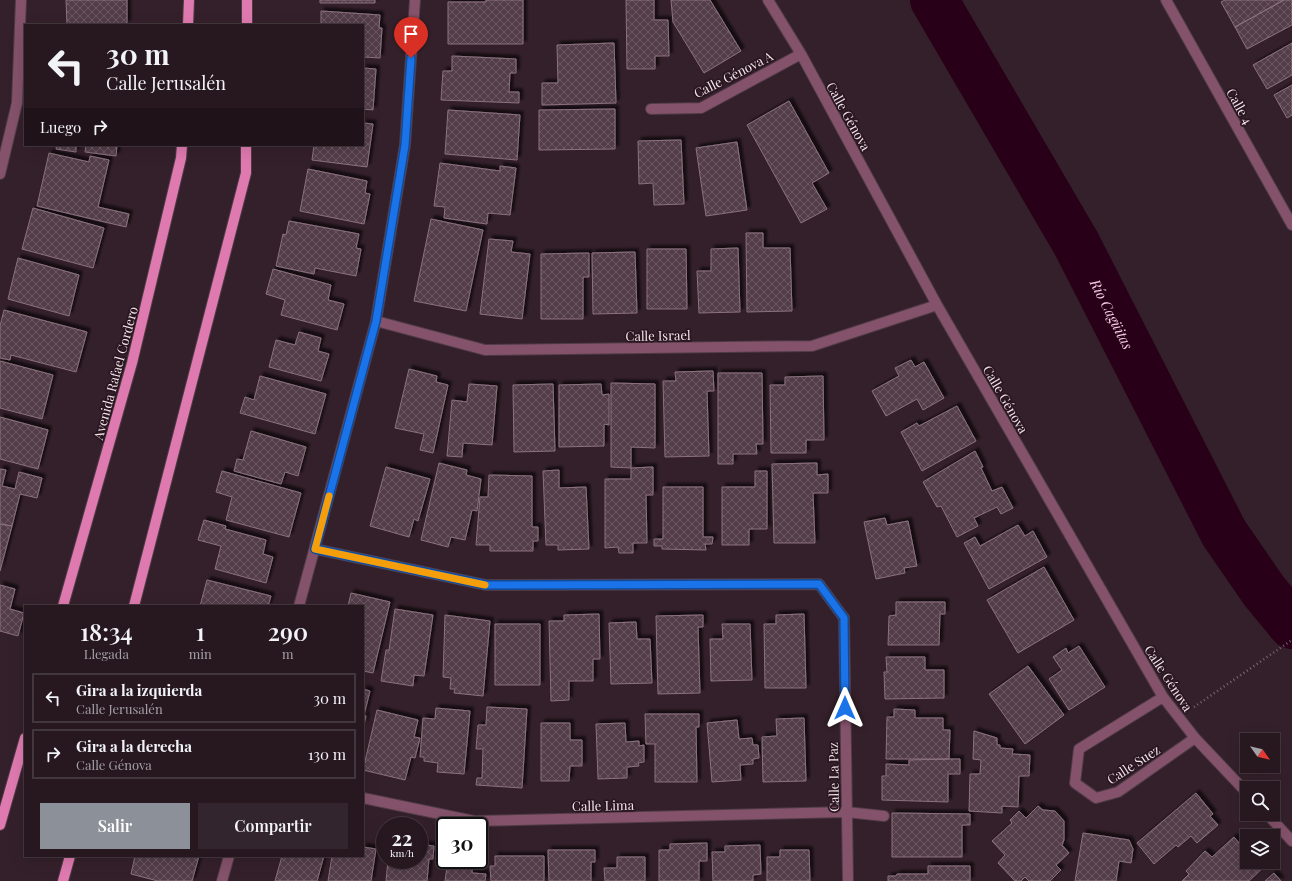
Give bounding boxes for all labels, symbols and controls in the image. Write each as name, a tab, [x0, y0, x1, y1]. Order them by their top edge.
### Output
pin	[394, 17, 428, 58]
icon: arrive	[400, 23, 422, 45]
text: 30 m	[106, 35, 170, 72]
icon: left	[40, 40, 92, 92]
street label: Calle Génova A	[691, 46, 776, 101]
text: Calle Jerusalén	[106, 71, 226, 95]
street label: Calle Génova	[823, 79, 875, 154]
street label: Calle 4	[1223, 85, 1257, 127]
icon: right	[89, 116, 111, 138]
text: Luego	[40, 117, 81, 137]
water label: Río Cagüitas	[1086, 275, 1138, 353]
street label: Avenida Rafael Cordero	[89, 304, 141, 442]
street label: Calle Israel	[625, 326, 691, 344]
street label: Calle Génova	[980, 362, 1033, 437]
text: 18:34	[80, 615, 133, 647]
text: 1	[196, 615, 205, 647]
text: 290	[268, 615, 308, 647]
street label: Calle Génova	[1141, 642, 1197, 715]
text: Llegada	[84, 645, 129, 662]
text: min	[189, 645, 212, 662]
text: m	[282, 645, 294, 662]
text: Gira a la izquierda	[76, 680, 202, 700]
icon: left	[42, 687, 64, 709]
position arrow	[824, 687, 866, 729]
text: 30 m	[313, 688, 346, 708]
text: Calle Jerusalén	[76, 700, 163, 717]
north arrow	[1240, 733, 1280, 773]
map controls	[1240, 733, 1280, 869]
text: Gira a la derecha	[76, 736, 192, 756]
street label: Calle Suez	[1103, 741, 1163, 787]
street label: Calle La Paz	[824, 742, 842, 812]
icon: right	[42, 743, 64, 765]
text: 130 m	[308, 744, 346, 764]
text: Calle Génova	[76, 756, 152, 773]
button: search	[1240, 781, 1280, 821]
street label: Calle Lima	[572, 796, 635, 814]
button: Salir	[40, 803, 190, 849]
button: Compartir	[198, 803, 348, 849]
speed limit sign: 30	[436, 817, 488, 869]
text: 22	[392, 824, 412, 851]
button: layers	[1240, 829, 1280, 869]
text: km/h	[390, 846, 414, 860]

